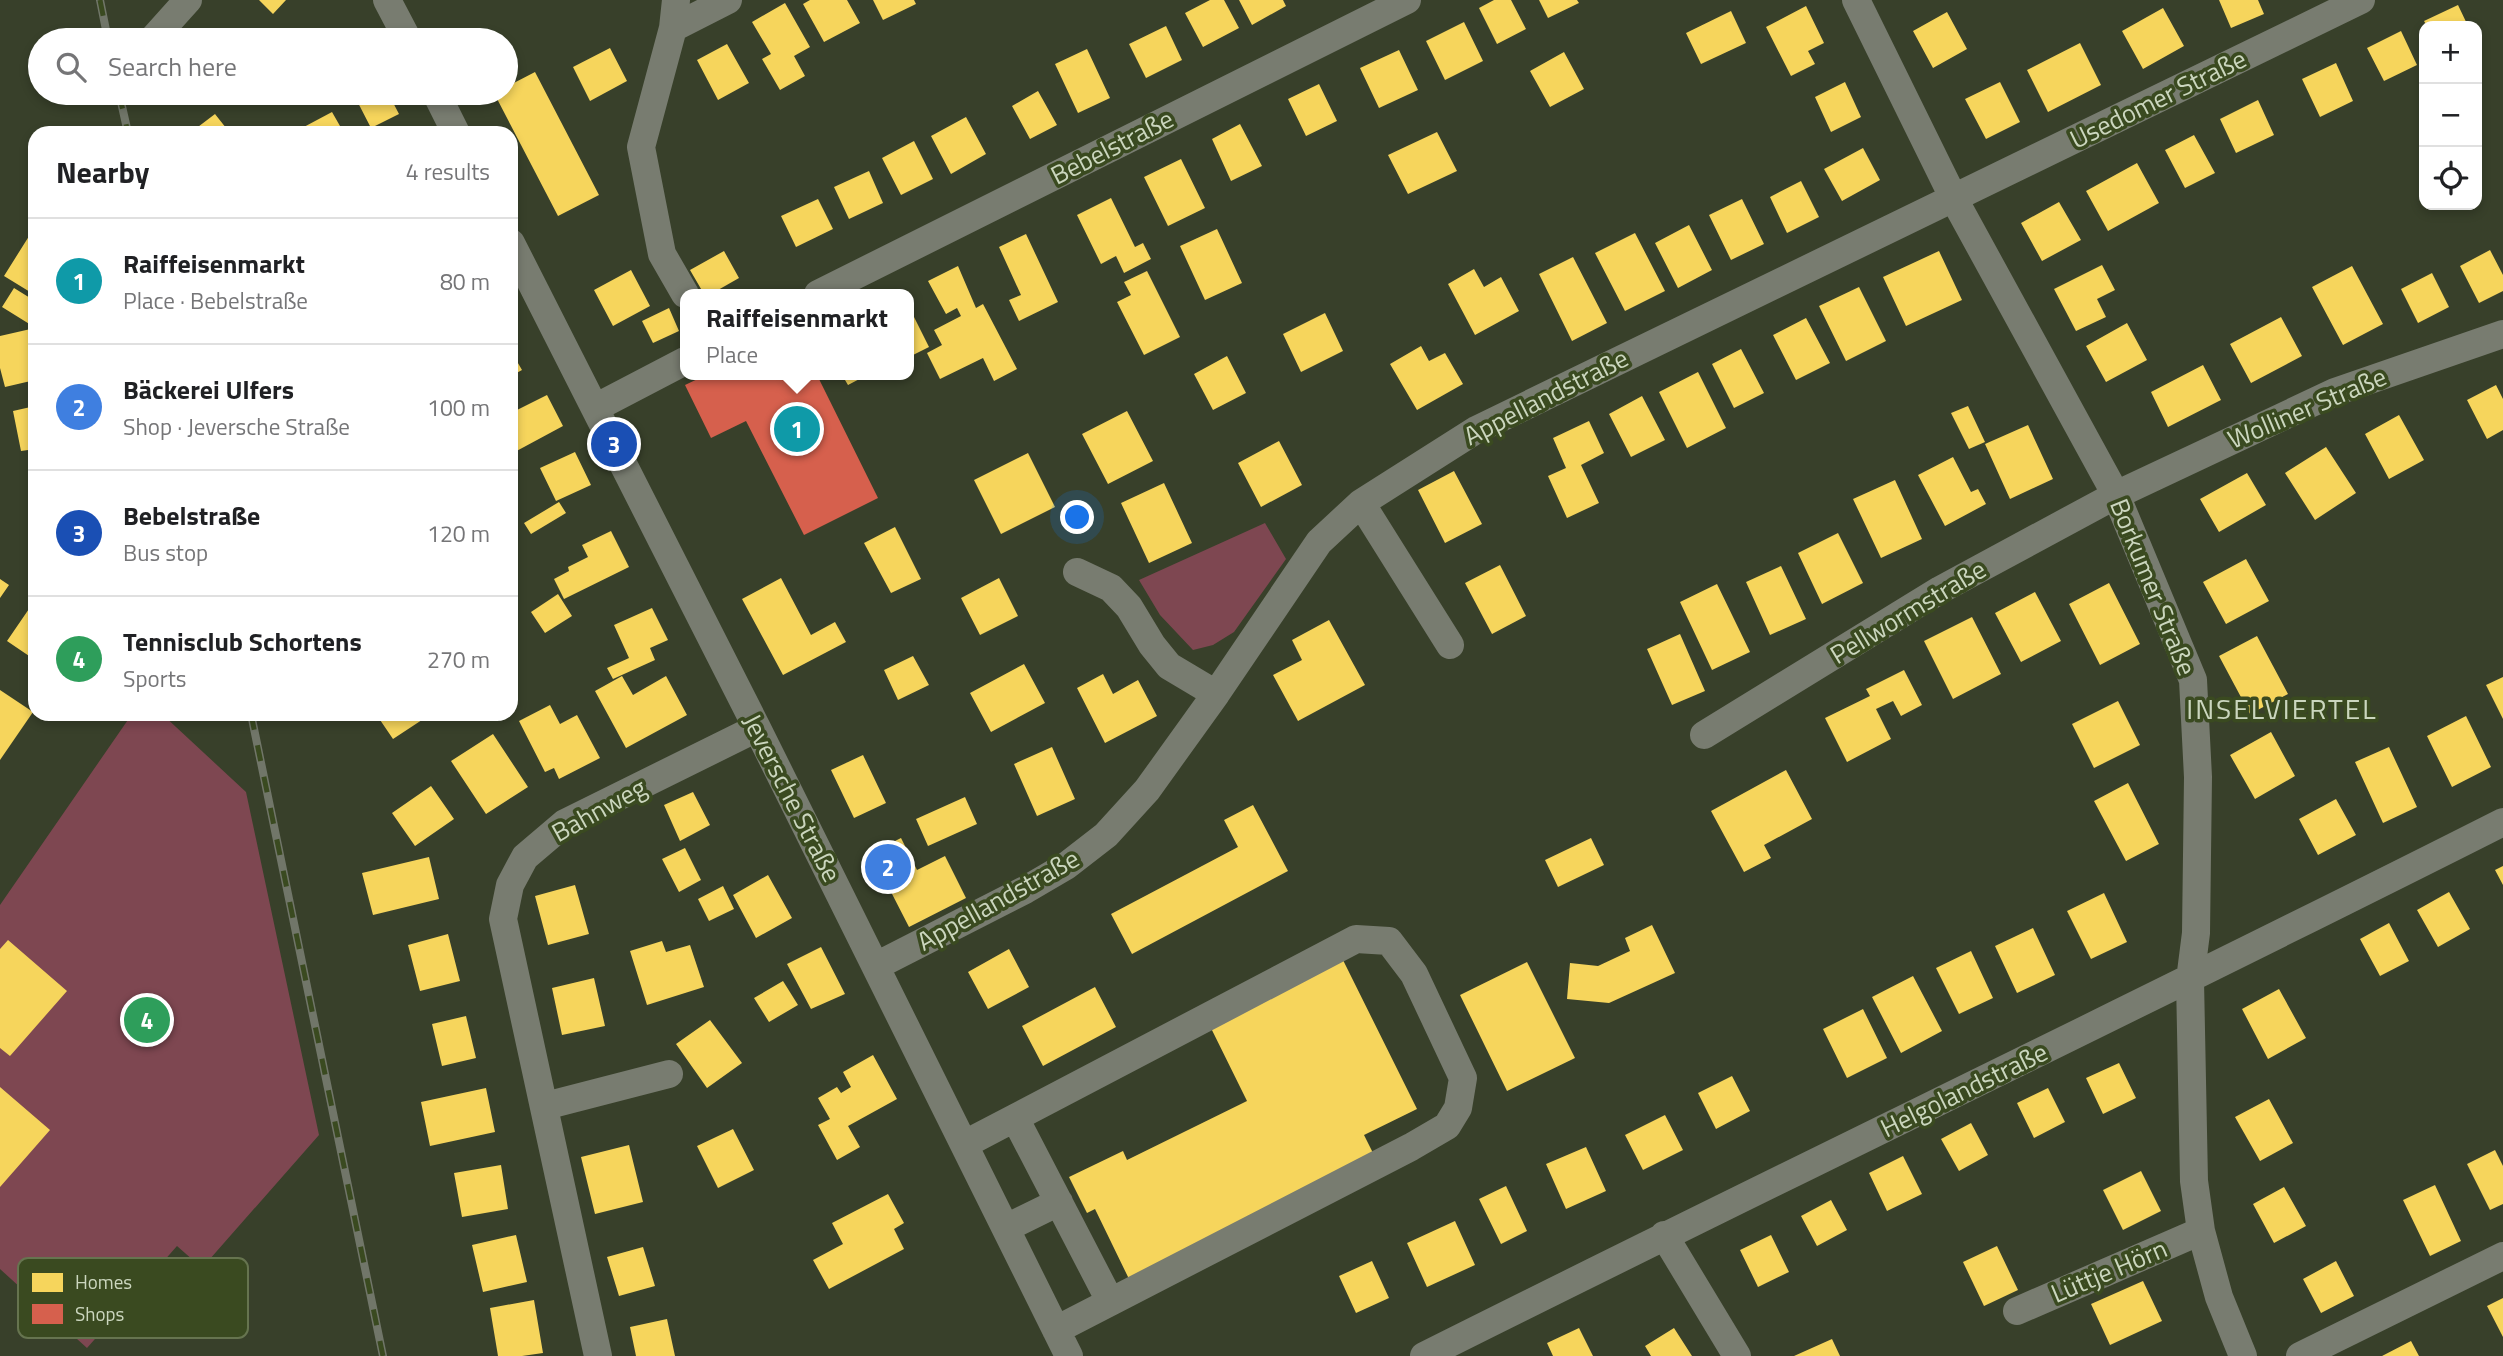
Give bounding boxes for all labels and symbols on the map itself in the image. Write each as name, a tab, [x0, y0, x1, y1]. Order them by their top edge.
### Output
street label: Usedomer Straße	[2063, 39, 2253, 158]
street label: Bebelstraße	[1044, 99, 1180, 194]
street label: Appellandstraße	[1457, 338, 1635, 455]
street label: Wolliner Straße	[2221, 357, 2392, 458]
pin: 1	[774, 403, 820, 455]
pin: 3	[591, 418, 637, 470]
street label: Borkumer Straße	[2100, 493, 2207, 681]
your location	[1060, 500, 1094, 534]
street label: Pellwormstraße	[1822, 550, 1993, 674]
district label: INSELVIERTEL	[2186, 687, 2378, 730]
street label: Jeversche Straße	[733, 707, 852, 889]
street label: Bahnweg	[544, 768, 653, 852]
street label: Appellandstraße	[910, 839, 1086, 960]
pin: 2	[865, 841, 911, 893]
pin: 4	[124, 994, 170, 1046]
street label: Helgolandstraße	[1874, 1032, 2054, 1147]
street label: Lüttje Hörn	[2045, 1229, 2173, 1313]
legend	[18, 1258, 248, 1338]
text: Homes	[75, 1267, 132, 1296]
text: Shops	[75, 1299, 125, 1328]

